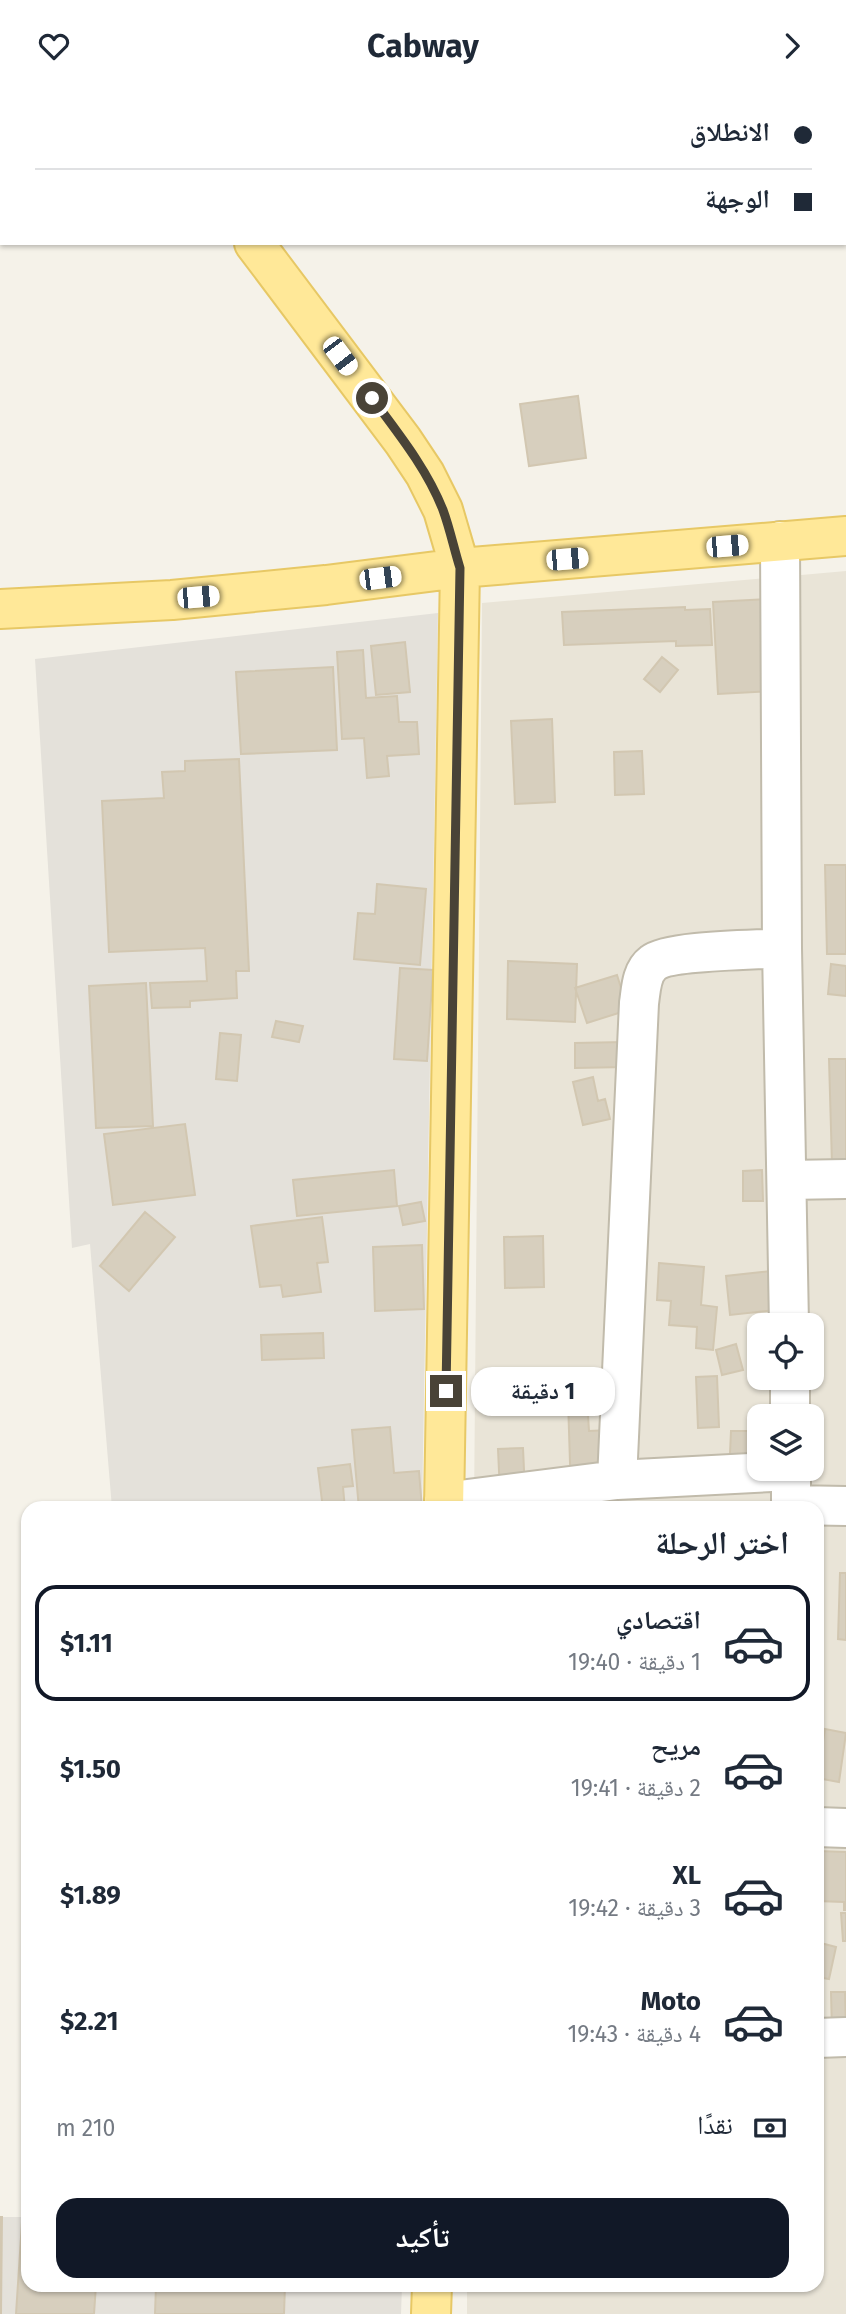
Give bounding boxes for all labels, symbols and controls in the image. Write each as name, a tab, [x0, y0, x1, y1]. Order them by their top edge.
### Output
icon: heart	[35, 27, 73, 65]
text: Cabway	[367, 27, 479, 65]
icon: forward	[773, 27, 811, 65]
text: الانطلاق	[690, 117, 770, 148]
text: الوجهة	[705, 184, 770, 215]
car	[319, 333, 362, 379]
route start	[356, 382, 388, 414]
car	[706, 534, 749, 558]
car	[546, 547, 589, 571]
car	[358, 565, 403, 591]
car	[177, 585, 220, 609]
map controls	[747, 1313, 824, 1481]
button: locate	[747, 1313, 824, 1390]
callout: 1 دقيقة	[471, 1367, 614, 1415]
route end	[430, 1375, 462, 1407]
text: 1 دقيقة	[511, 1377, 575, 1405]
button: layers	[747, 1404, 824, 1481]
text: اختر الرحلة	[655, 1524, 789, 1562]
text: اقتصادي	[616, 1605, 701, 1636]
icon: car	[722, 1612, 785, 1675]
text: $1.11	[60, 1628, 113, 1659]
text: 1 دقيقة · 19:40	[568, 1648, 701, 1676]
text: مريح	[651, 1731, 701, 1762]
icon: car	[722, 1738, 785, 1801]
text: $1.50	[60, 1754, 121, 1785]
text: 2 دقيقة · 19:41	[571, 1774, 701, 1802]
text: XL	[673, 1860, 701, 1891]
icon: car	[722, 1864, 785, 1927]
text: $1.89	[60, 1880, 121, 1911]
text: 3 دقيقة · 19:42	[568, 1894, 701, 1922]
text: Moto	[641, 1986, 701, 2017]
icon: car	[722, 1990, 785, 2053]
text: $2.21	[60, 2006, 119, 2037]
text: 4 دقيقة · 19:43	[567, 2020, 701, 2048]
icon: cash	[751, 2109, 789, 2147]
text: نقدًا	[697, 2110, 733, 2141]
text: 210 m	[56, 2114, 115, 2142]
button: تأكيد	[56, 2198, 789, 2278]

